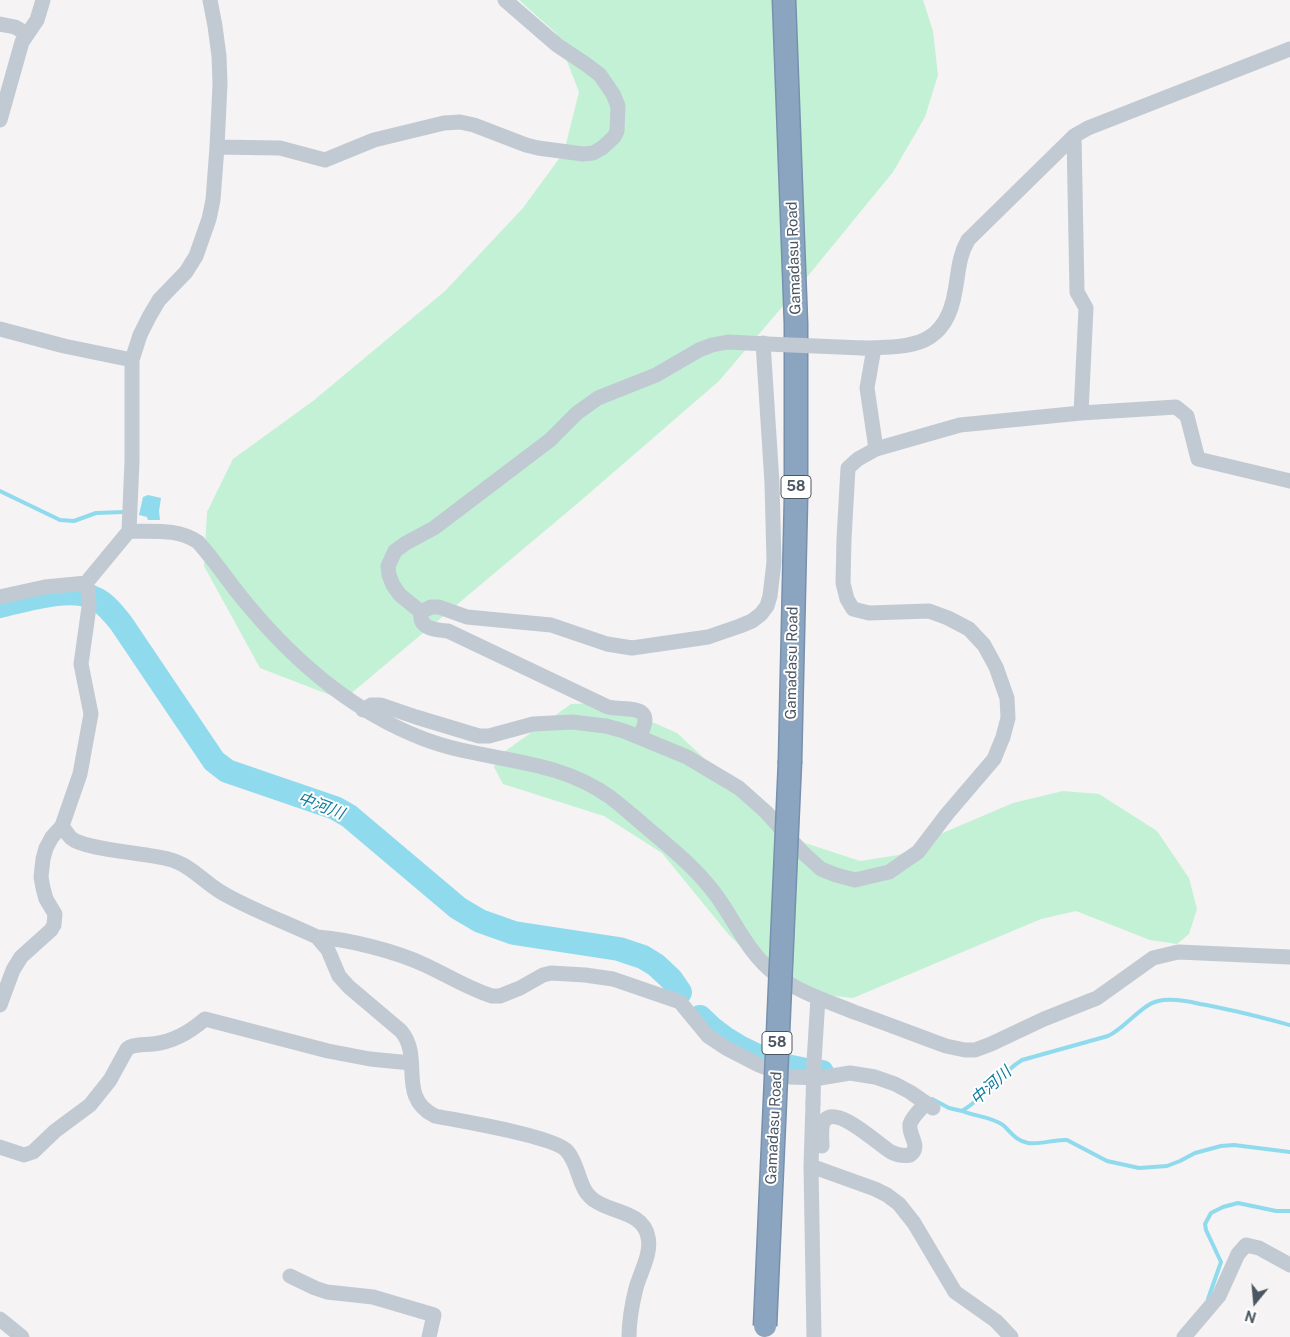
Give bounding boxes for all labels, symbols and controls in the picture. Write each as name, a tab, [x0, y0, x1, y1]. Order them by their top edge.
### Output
street label: Gamadasu Road	[783, 201, 805, 315]
road number: 58	[781, 476, 811, 498]
street label: Gamadasu Road	[782, 606, 802, 720]
water label: 中河川	[295, 788, 347, 824]
road number: 58	[762, 1032, 792, 1054]
water label: 中河川	[967, 1063, 1015, 1109]
street label: Gamadasu Road	[762, 1071, 786, 1185]
north arrow	[1230, 1277, 1280, 1327]
text: N	[1243, 1307, 1258, 1326]

